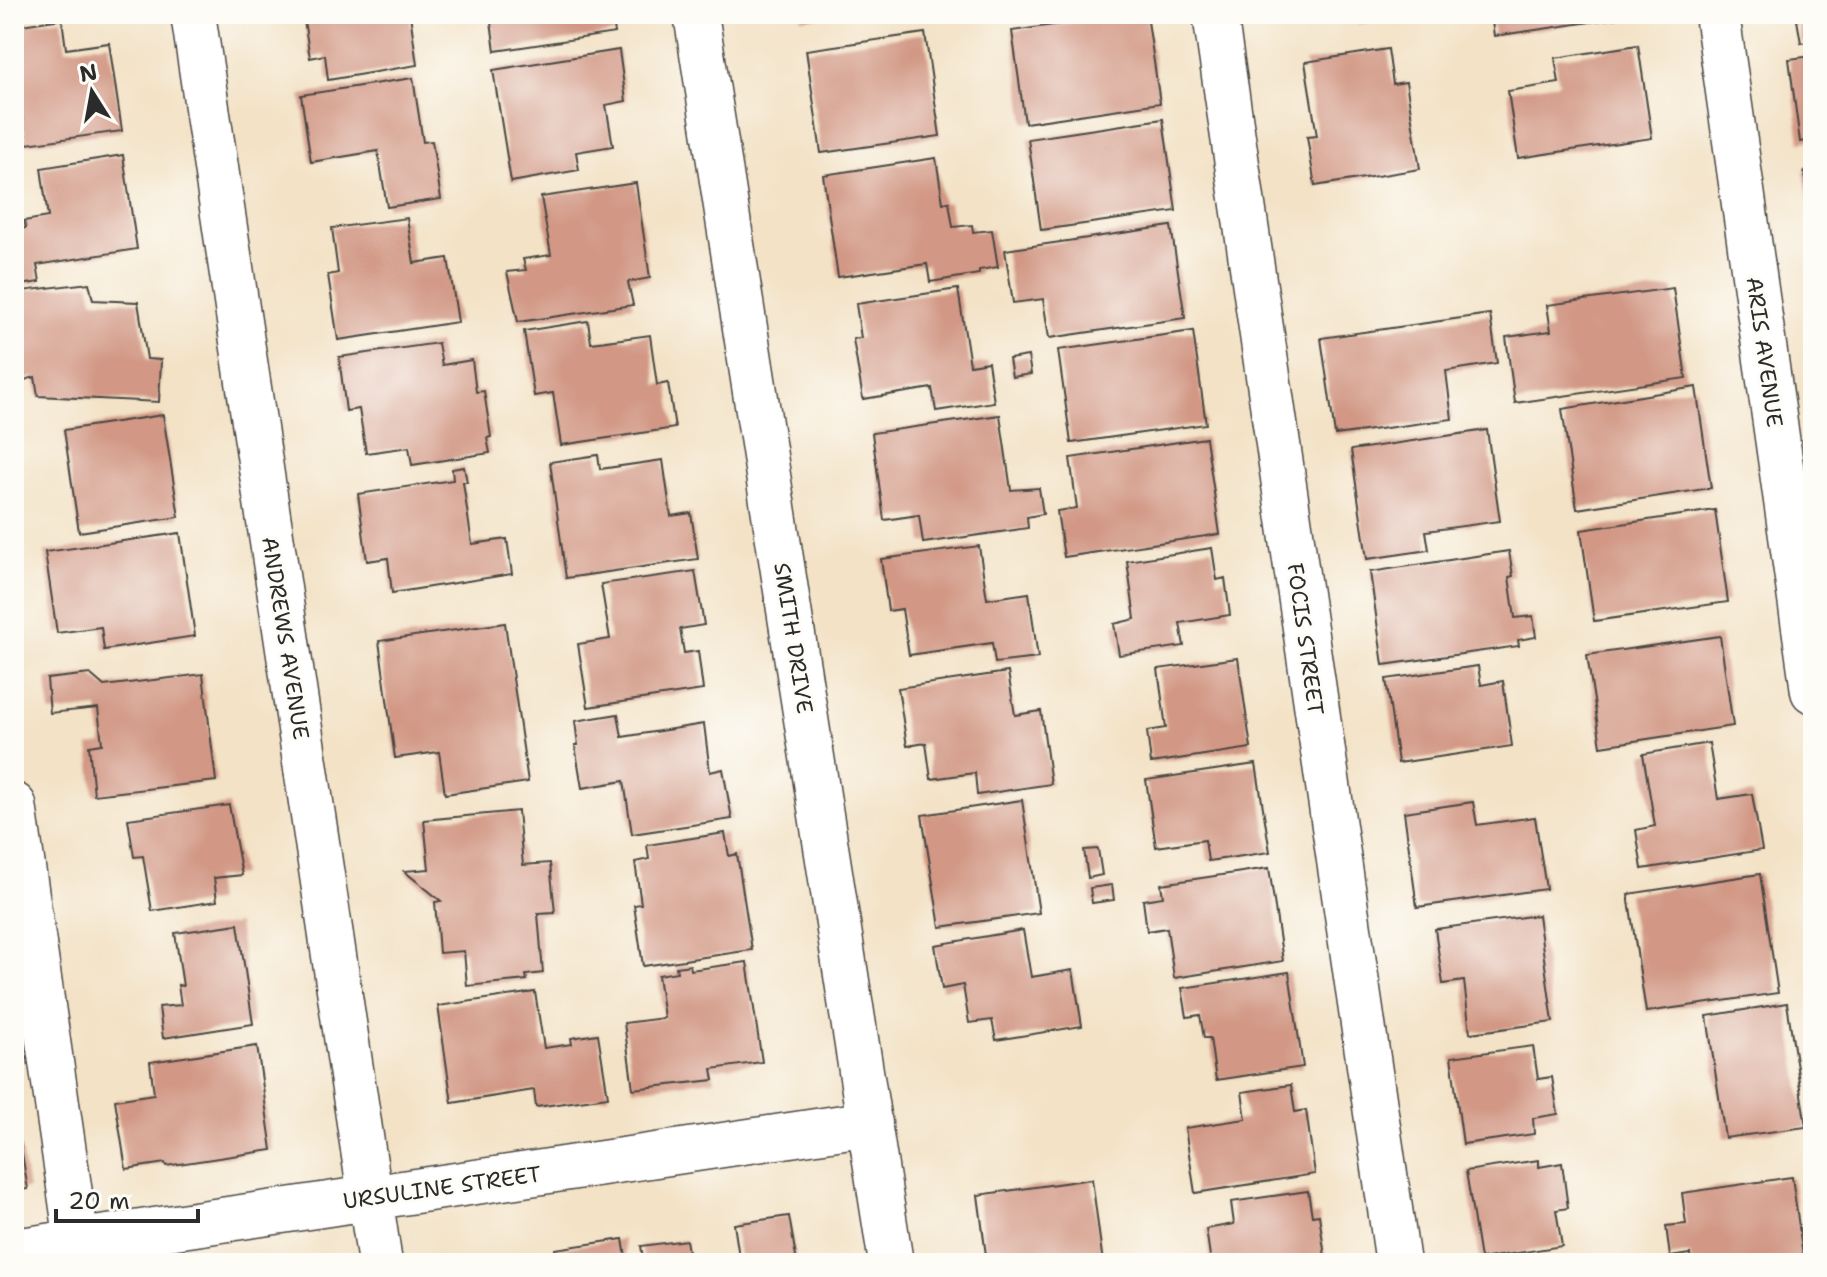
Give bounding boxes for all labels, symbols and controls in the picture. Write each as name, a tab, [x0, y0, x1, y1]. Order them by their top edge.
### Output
north arrow	[52, 52, 132, 132]
text: N	[77, 57, 100, 89]
street label: ARIS AVENUE	[1740, 275, 1789, 429]
street label: ANDREWS AVENUE	[255, 534, 316, 742]
street label: SMITH DRIVE	[767, 561, 820, 716]
street label: FOCIS STREET	[1280, 561, 1331, 717]
street label: URSULINE STREET	[341, 1159, 543, 1216]
scale bar	[56, 1173, 198, 1223]
text: 20 m	[68, 1185, 130, 1217]

